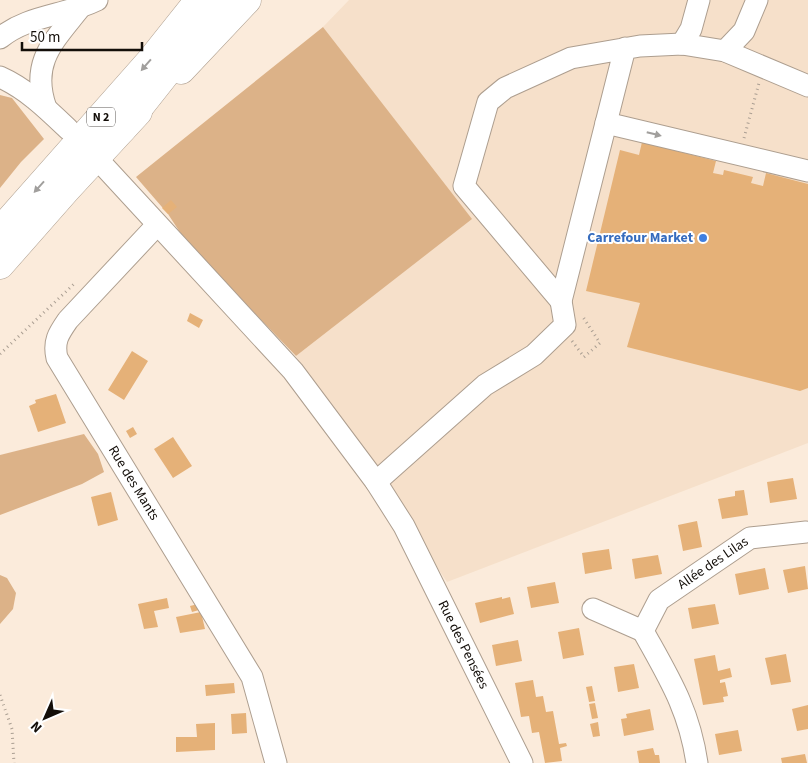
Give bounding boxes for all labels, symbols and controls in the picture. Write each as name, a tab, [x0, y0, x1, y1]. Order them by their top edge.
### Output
scale bar	[22, 20, 142, 52]
text: 50 m	[30, 27, 60, 48]
one-way arrow	[140, 59, 152, 71]
road number: N 2	[87, 108, 115, 126]
one-way arrow	[646, 130, 661, 138]
one-way arrow	[33, 181, 44, 194]
place label: Carrefour Market	[587, 228, 694, 248]
marker: Carrefour Market	[697, 232, 709, 244]
street label: Rue des Mants	[103, 442, 164, 524]
street label: Allée des Lilas	[674, 532, 753, 594]
street label: Rue des Pensées	[433, 597, 494, 693]
north arrow	[20, 693, 70, 743]
text: N	[26, 716, 47, 737]

